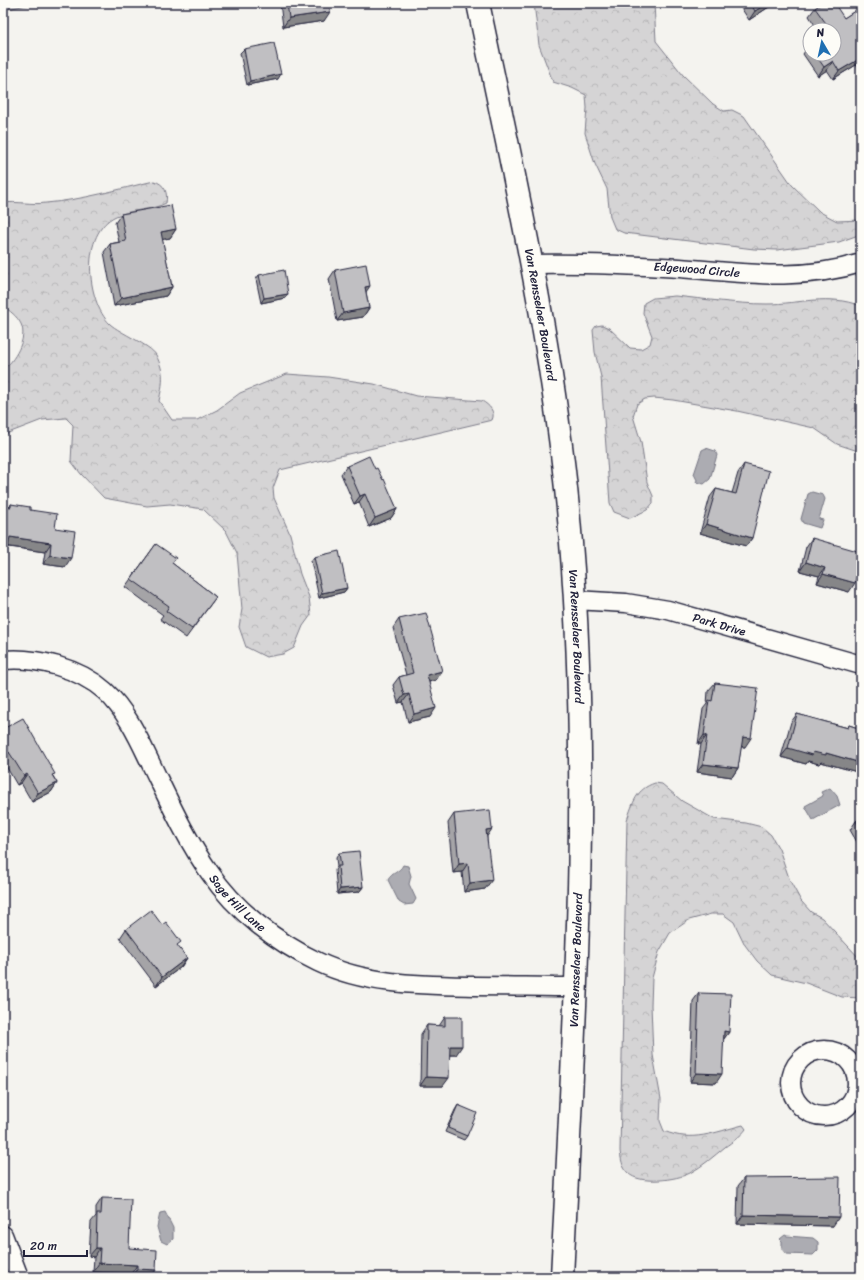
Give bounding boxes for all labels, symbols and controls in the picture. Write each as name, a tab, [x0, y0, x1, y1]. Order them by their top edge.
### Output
north arrow	[802, 22, 842, 62]
text: N	[814, 23, 826, 43]
street label: Van Rensselaer Boulevard	[518, 247, 563, 384]
street label: Edgewood Circle	[653, 256, 741, 284]
street label: Van Rensselaer Boulevard	[562, 569, 590, 705]
street label: Park Drive	[690, 607, 749, 643]
street label: Sage Hill Lane	[203, 869, 271, 938]
street label: Van Rensselaer Boulevard	[563, 891, 589, 1027]
scale bar	[24, 1232, 87, 1258]
text: 20 m	[30, 1235, 57, 1257]

